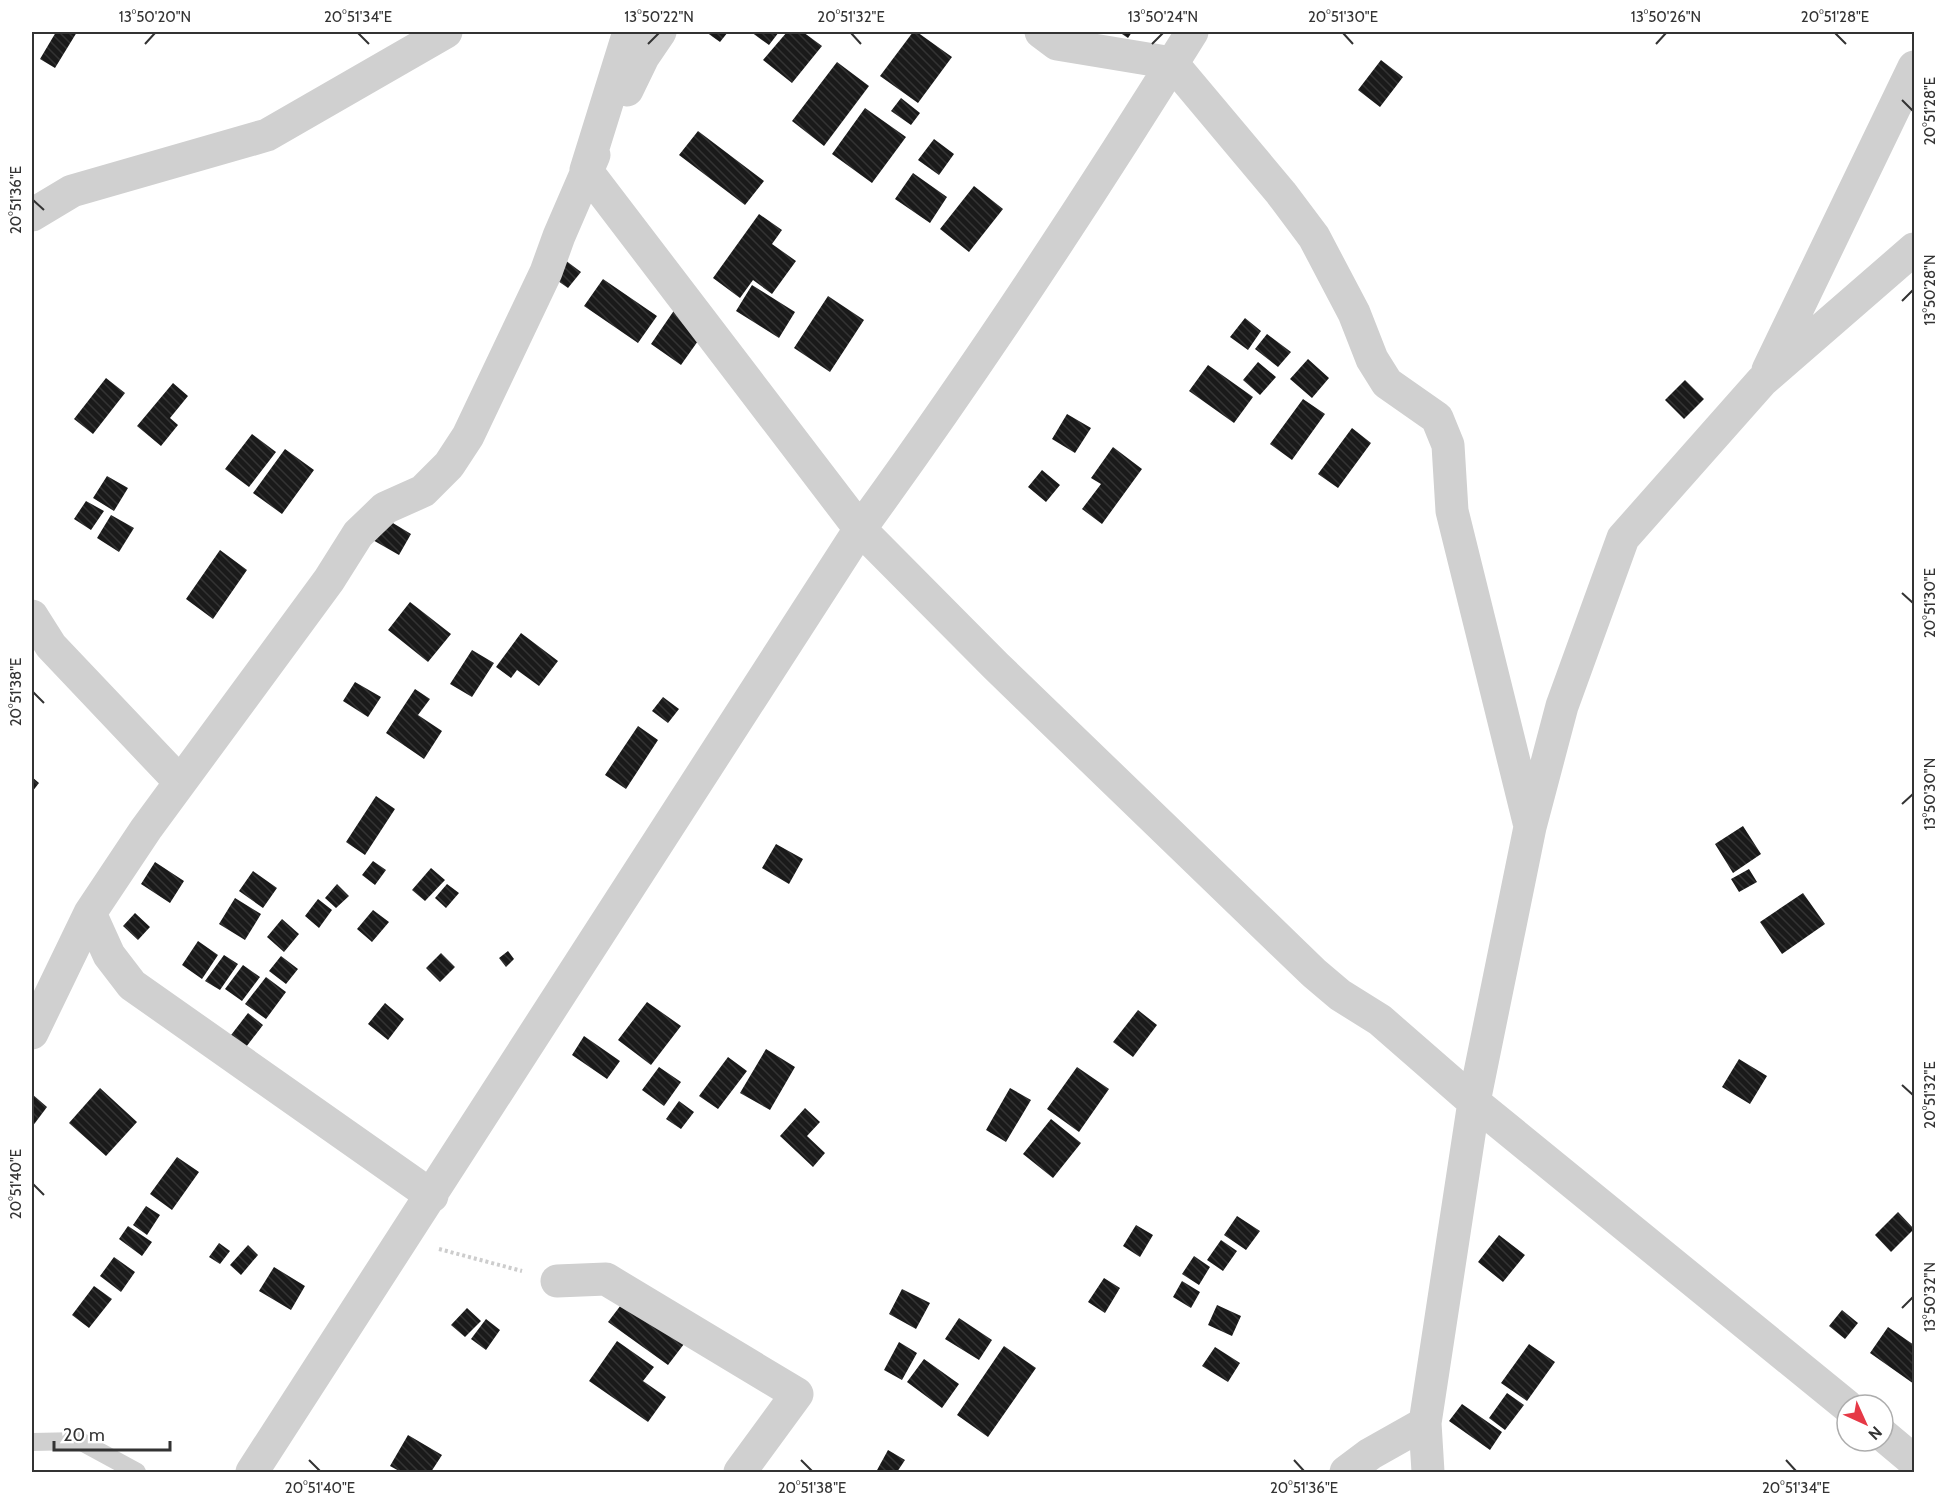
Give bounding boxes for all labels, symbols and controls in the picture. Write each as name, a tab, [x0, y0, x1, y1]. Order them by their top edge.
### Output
text: 13°50'20"N	[119, 8, 191, 26]
text: 20°51'34"E	[324, 8, 392, 26]
text: 13°50'22"N	[624, 8, 694, 26]
text: 20°51'32"E	[817, 8, 885, 26]
text: 13°50'24"N	[1128, 8, 1198, 26]
text: 20°51'30"E	[1308, 8, 1378, 26]
text: 13°50'26"N	[1631, 8, 1701, 26]
text: 20°51'28"E	[1801, 8, 1869, 26]
text: 20°51'28"E	[1921, 77, 1939, 145]
text: 20°51'36"E	[7, 166, 25, 234]
text: 13°50'28"N	[1921, 255, 1939, 325]
text: 20°51'30"E	[1921, 568, 1939, 638]
text: 20°51'38"E	[7, 658, 25, 726]
text: 13°50'30"N	[1921, 758, 1939, 830]
text: 20°51'32"E	[1921, 1061, 1939, 1129]
text: 20°51'40"E	[7, 1149, 25, 1219]
text: 13°50'32"N	[1921, 1262, 1939, 1332]
north arrow	[1835, 1393, 1895, 1453]
scale bar	[54, 1414, 170, 1452]
text: N	[1865, 1423, 1886, 1444]
text: 20 m	[63, 1424, 105, 1446]
text: 20°51'40"E	[285, 1479, 355, 1497]
text: 20°51'38"E	[778, 1479, 846, 1497]
text: 20°51'36"E	[1270, 1479, 1338, 1497]
text: 20°51'34"E	[1762, 1479, 1830, 1497]

